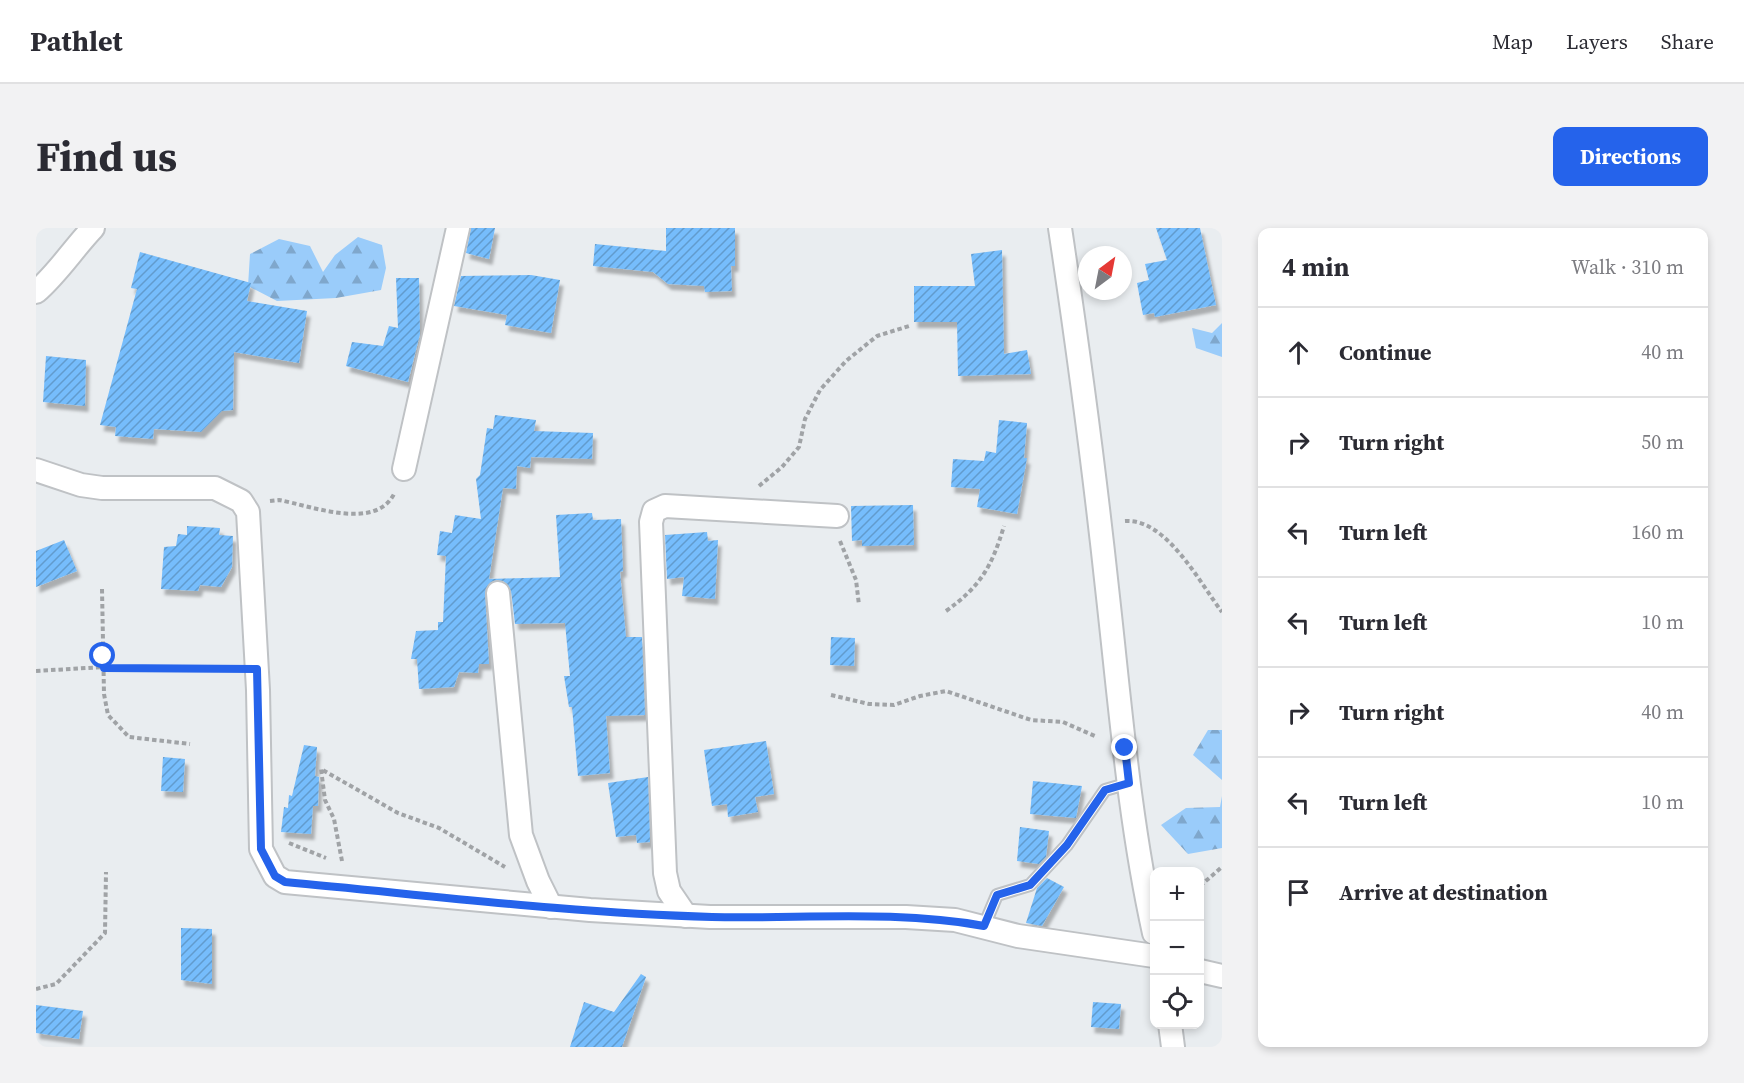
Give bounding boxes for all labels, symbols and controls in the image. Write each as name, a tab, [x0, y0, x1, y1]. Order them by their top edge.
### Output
text: Pathlet	[30, 22, 123, 60]
text: Map	[1492, 27, 1533, 56]
text: Layers	[1566, 27, 1628, 56]
text: Share	[1661, 27, 1714, 56]
text: Find us	[36, 127, 177, 185]
button: Directions	[1553, 127, 1708, 186]
north arrow	[1078, 246, 1132, 300]
text: 4 min	[1282, 249, 1349, 285]
text: Walk · 310 m	[1571, 253, 1684, 281]
icon: ahead	[1282, 336, 1315, 369]
text: Continue	[1339, 337, 1432, 367]
text: 40 m	[1641, 338, 1684, 366]
icon: right	[1282, 426, 1315, 459]
text: Turn right	[1339, 427, 1444, 457]
text: 50 m	[1641, 428, 1684, 456]
icon: left	[1282, 516, 1315, 549]
text: Turn left	[1339, 517, 1427, 547]
text: 160 m	[1631, 518, 1684, 546]
icon: left	[1282, 606, 1315, 639]
text: Turn left	[1339, 607, 1427, 637]
text: 10 m	[1641, 608, 1684, 636]
route start	[89, 642, 115, 668]
icon: right	[1282, 696, 1315, 729]
text: Turn right	[1339, 697, 1444, 727]
text: 40 m	[1641, 698, 1684, 726]
route end	[1111, 734, 1137, 760]
icon: left	[1282, 786, 1315, 819]
text: Turn left	[1339, 787, 1427, 817]
text: 10 m	[1641, 788, 1684, 816]
map controls	[1150, 867, 1204, 1029]
button: +	[1150, 867, 1204, 921]
icon: arrive	[1282, 876, 1315, 909]
text: Arrive at destination	[1339, 877, 1548, 907]
button: −	[1150, 921, 1204, 975]
button: locate	[1150, 975, 1204, 1029]

